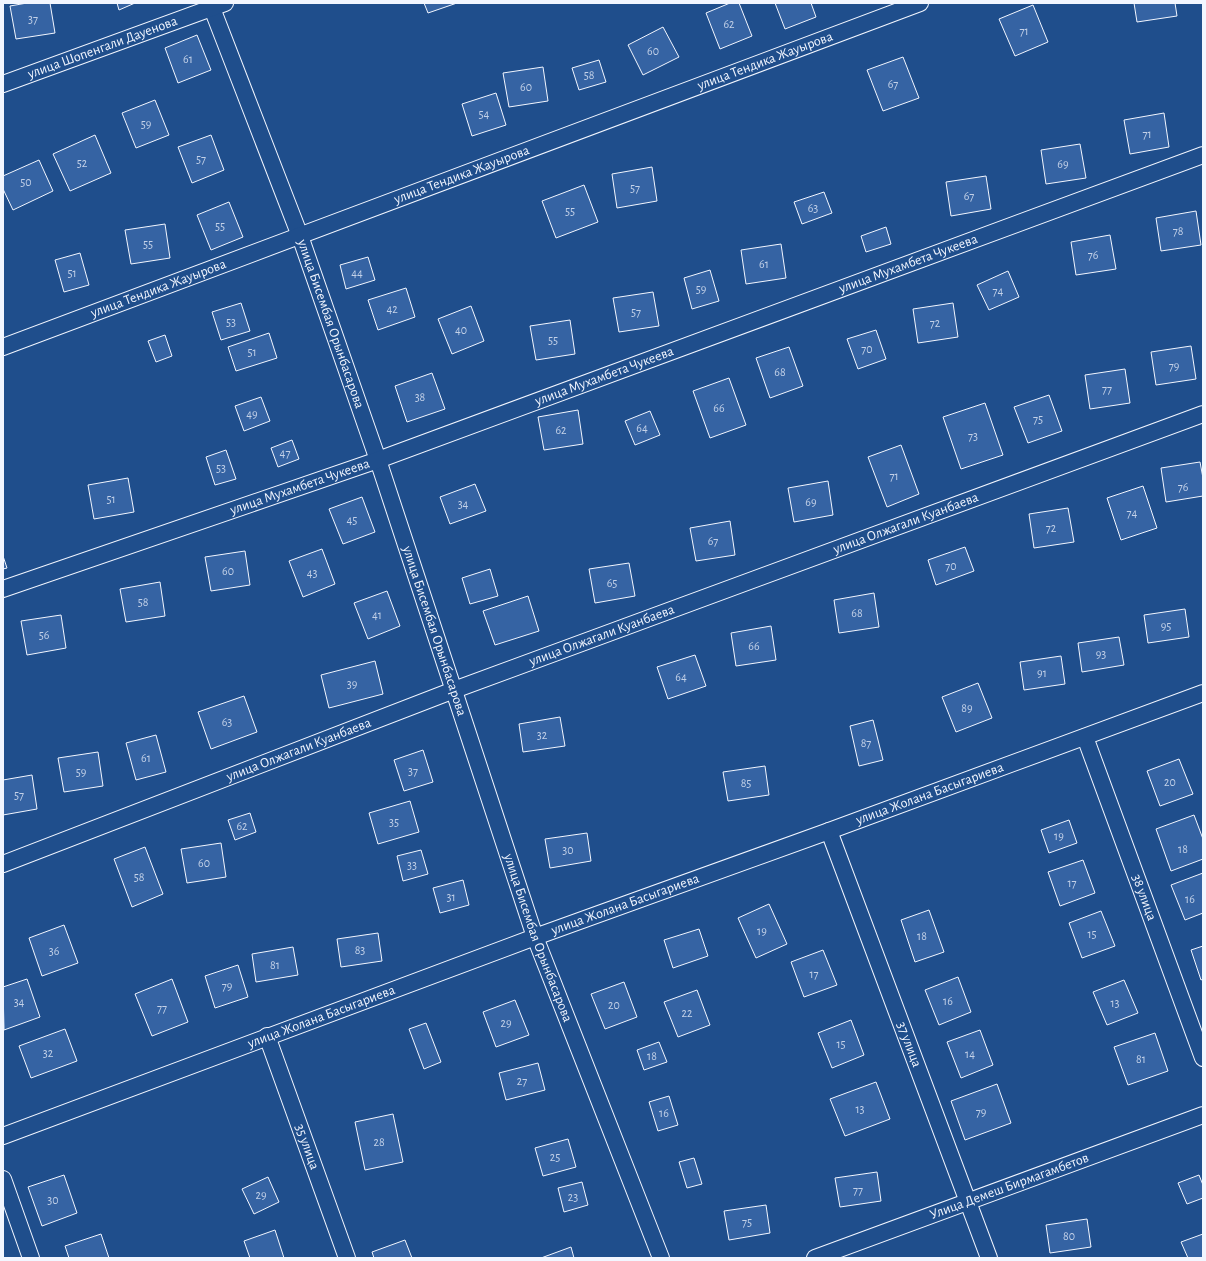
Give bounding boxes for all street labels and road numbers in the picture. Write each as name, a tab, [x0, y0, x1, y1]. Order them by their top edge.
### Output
street label: улица Шопенгали Дауенова	[25, 14, 180, 82]
street label: улица Тендика Жауырова	[695, 29, 835, 93]
street label: улица Тендика Жауырова	[391, 143, 532, 207]
street label: улица Мухамбета Чукеева	[836, 232, 980, 296]
street label: улица Бисембая Орынбасарова	[294, 237, 367, 411]
street label: улица Тендика Жауырова	[88, 257, 229, 321]
street label: улица Мухамбета Чукеева	[532, 344, 676, 409]
street label: улица Мухамбета Чукеева	[227, 456, 372, 518]
street label: улица Олжагали Куанбаева	[830, 490, 981, 557]
street label: улица Бисембая Орынбасарова	[400, 543, 469, 718]
street label: улица Олжагали Куанбаева	[526, 602, 677, 669]
street label: улица Олжагали Куанбаева	[224, 715, 374, 784]
street label: улица Жолана Басыгариева	[853, 760, 1006, 828]
street label: улица Бисембая Орынбасарова	[501, 851, 575, 1025]
street label: улица Жолана Басыгариева	[549, 871, 702, 938]
street label: 38 улица	[1129, 873, 1159, 923]
street label: улица Жолана Басыгариева	[245, 983, 398, 1051]
street label: 37 улица	[894, 1020, 924, 1070]
street label: 35 улица	[292, 1122, 322, 1172]
street label: Улица Демеш Бирмагамбетов	[928, 1151, 1091, 1222]

